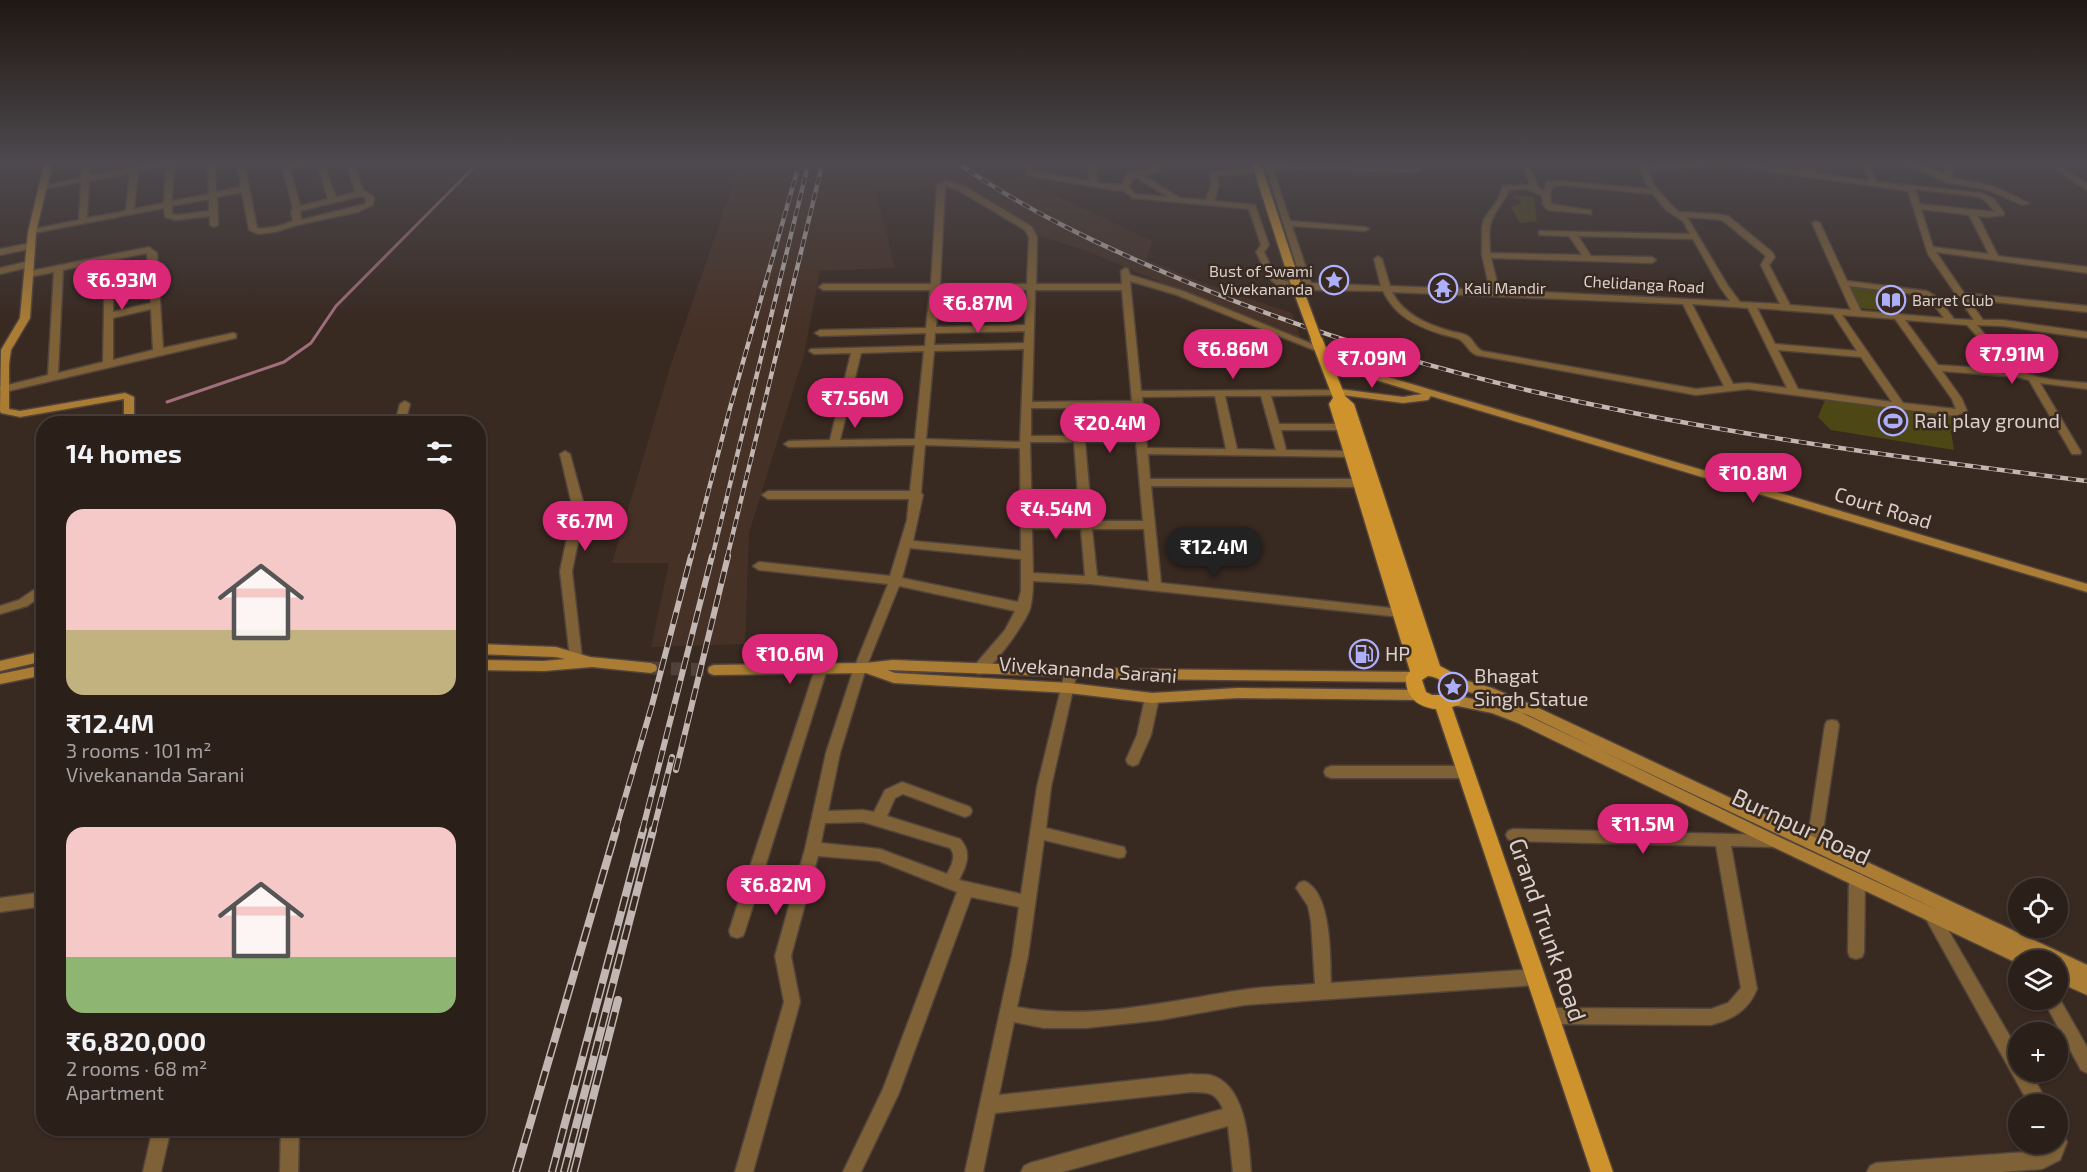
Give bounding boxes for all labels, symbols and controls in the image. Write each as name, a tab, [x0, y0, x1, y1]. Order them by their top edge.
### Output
pin: ₹6.93M	[73, 260, 171, 311]
place label: Bust of Swami Vivekananda	[1209, 261, 1313, 298]
place icon: Bust of Swami Vivekananda	[1318, 264, 1350, 296]
text: ₹6.93M	[87, 267, 157, 291]
street label: Chelidanga Road	[1583, 271, 1705, 296]
temple icon: Kali Mandir	[1427, 272, 1459, 304]
place label: Kali Mandir	[1464, 278, 1547, 297]
pin: ₹6.87M	[929, 283, 1027, 334]
library icon: Barret Club	[1875, 284, 1907, 316]
text: ₹6.87M	[943, 290, 1013, 314]
place label: Barret Club	[1912, 290, 1994, 309]
pin: ₹6.86M	[1184, 329, 1282, 380]
pin: ₹7.91M	[1963, 334, 2061, 385]
text: ₹6.86M	[1197, 336, 1269, 360]
pin: ₹7.09M	[1323, 338, 1421, 389]
text: ₹7.91M	[1979, 341, 2045, 365]
text: ₹7.09M	[1337, 345, 1407, 369]
pin: ₹7.56M	[806, 378, 904, 429]
text: ₹7.56M	[821, 385, 889, 409]
pin: ₹20.4M	[1061, 403, 1159, 454]
sports icon: Rail play ground	[1877, 405, 1909, 437]
place label: Rail play ground	[1914, 408, 2060, 432]
text: ₹20.4M	[1074, 410, 1146, 434]
icon: filters	[423, 436, 456, 469]
text: 14 homes	[66, 437, 182, 468]
pin: ₹10.8M	[1704, 453, 1802, 504]
text: ₹10.8M	[1719, 460, 1787, 484]
street label: Court Road	[1832, 481, 1935, 533]
pin: ₹4.54M	[1007, 489, 1105, 540]
text: ₹4.54M	[1020, 496, 1092, 520]
pin: ₹6.7M	[543, 501, 627, 552]
text: ₹6.7M	[557, 508, 613, 532]
pin: ₹12.4M	[1165, 527, 1263, 578]
text: ₹12.4M	[1180, 534, 1248, 558]
icon: home	[207, 548, 315, 656]
pin: ₹10.6M	[741, 634, 839, 685]
fuel station icon: HP	[1348, 638, 1380, 670]
text: ₹10.6M	[756, 641, 824, 665]
place label: HP	[1385, 641, 1410, 665]
street label: Vivekananda Sarani	[998, 651, 1178, 687]
place label: Bhagat Singh Statue	[1474, 663, 1589, 710]
place icon: Bhagat Singh Statue	[1437, 671, 1469, 703]
text: ₹12.4M	[66, 707, 154, 738]
text: 3 rooms · 101 m²	[66, 738, 212, 762]
text: Vivekananda Sarani	[66, 762, 244, 786]
street label: Burnpur Road	[1728, 781, 1876, 870]
pin: ₹11.5M	[1594, 804, 1692, 855]
text: ₹11.5M	[1611, 811, 1675, 835]
street label: Grand Trunk Road	[1503, 834, 1593, 1025]
pin: ₹6.82M	[727, 865, 825, 916]
icon: home	[207, 866, 315, 974]
text: ₹6.82M	[741, 872, 811, 896]
map controls	[2008, 878, 2068, 1154]
button: locate	[2008, 878, 2068, 938]
button: layers	[2008, 950, 2068, 1010]
button: +	[2008, 1022, 2068, 1082]
text: ₹6,820,000	[66, 1025, 206, 1056]
text: 2 rooms · 68 m²	[66, 1056, 207, 1080]
text: Apartment	[66, 1080, 164, 1104]
button: −	[2008, 1094, 2068, 1154]

